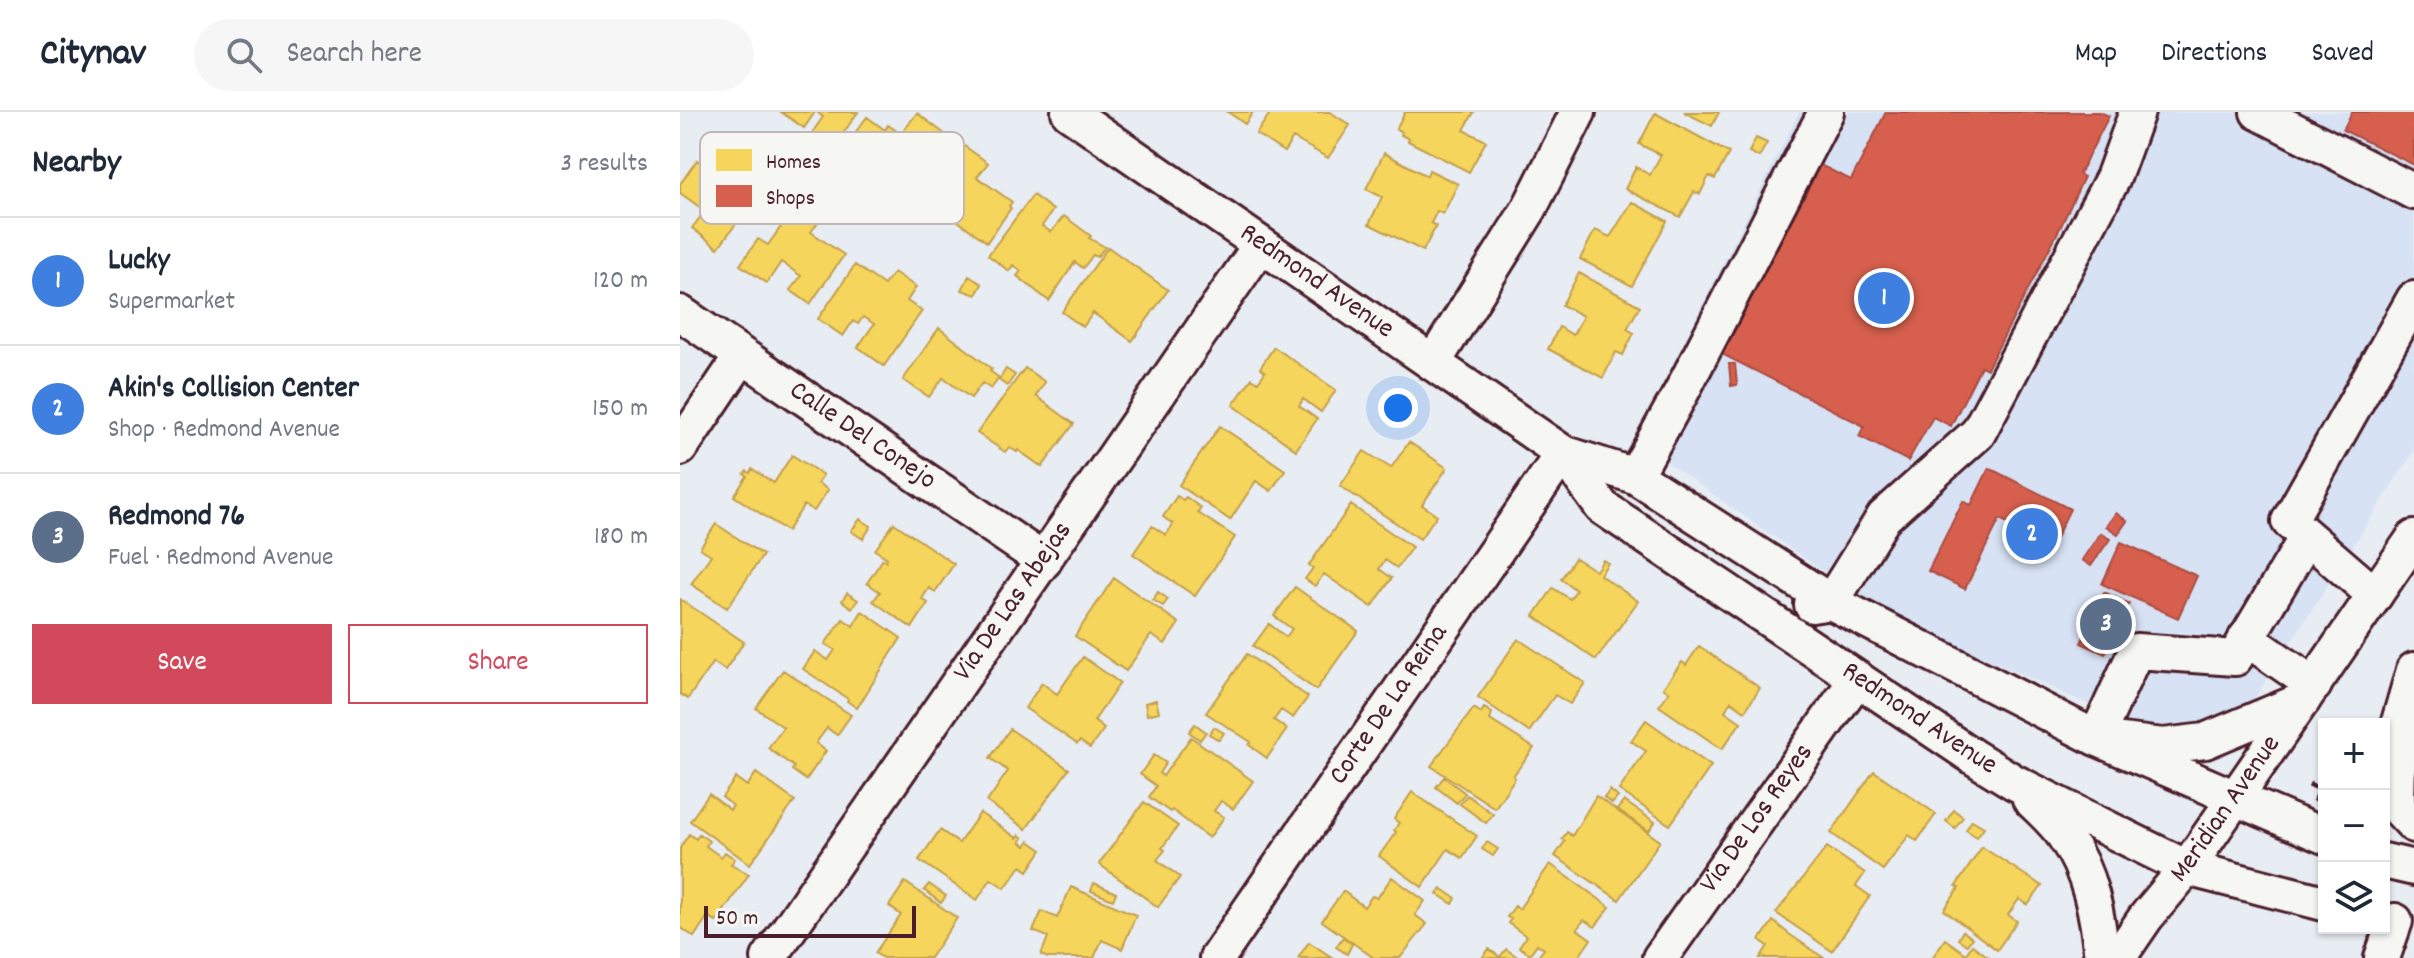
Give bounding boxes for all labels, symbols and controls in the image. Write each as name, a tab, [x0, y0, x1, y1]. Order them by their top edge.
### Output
search box	[194, 19, 754, 91]
text: Citynav	[40, 28, 146, 83]
icon: search	[222, 33, 266, 77]
text: Search here	[286, 34, 422, 77]
text: Map	[2075, 35, 2117, 75]
text: Directions	[2161, 35, 2267, 75]
text: Saved	[2311, 35, 2374, 75]
legend	[700, 132, 964, 224]
text: Nearby	[32, 140, 121, 189]
text: 3 results	[561, 146, 648, 183]
text: Homes	[766, 148, 821, 179]
text: Shops	[766, 184, 815, 215]
street label: Redmond Avenue	[1230, 215, 1401, 350]
text: Lucky	[108, 241, 170, 284]
text: 1	[55, 263, 61, 300]
text: 120 m	[593, 263, 648, 300]
pin: 1	[1858, 268, 1910, 328]
text: Supermarket	[108, 284, 235, 321]
text: Akin's Collision Center	[108, 369, 359, 412]
street label: Calle Del Conejo	[780, 372, 943, 501]
your location	[1378, 388, 1418, 428]
text: 2	[52, 391, 64, 428]
text: 150 m	[592, 391, 648, 428]
text: Shop · Redmond Avenue	[108, 412, 340, 449]
text: Redmond 76	[108, 497, 245, 540]
pin: 2	[2006, 504, 2058, 564]
street label: Via De Las Abejas	[945, 514, 1084, 690]
text: 3	[52, 519, 64, 556]
text: 180 m	[594, 519, 648, 556]
text: Fuel · Redmond Avenue	[108, 540, 333, 577]
pin: 3	[2080, 594, 2132, 654]
street label: Corte De La Reina	[1321, 616, 1460, 794]
button: Save	[32, 624, 332, 704]
button: Share	[348, 624, 648, 704]
street label: Redmond Avenue	[1833, 653, 2004, 786]
map controls	[2318, 718, 2390, 934]
button: +	[2318, 718, 2390, 790]
street label: Meridian Avenue	[2162, 728, 2292, 893]
street label: Via De Los Reyes	[1691, 736, 1825, 902]
button: −	[2318, 790, 2390, 862]
button: layers	[2318, 862, 2390, 934]
scale bar	[704, 902, 916, 938]
text: 50 m	[716, 904, 758, 935]

